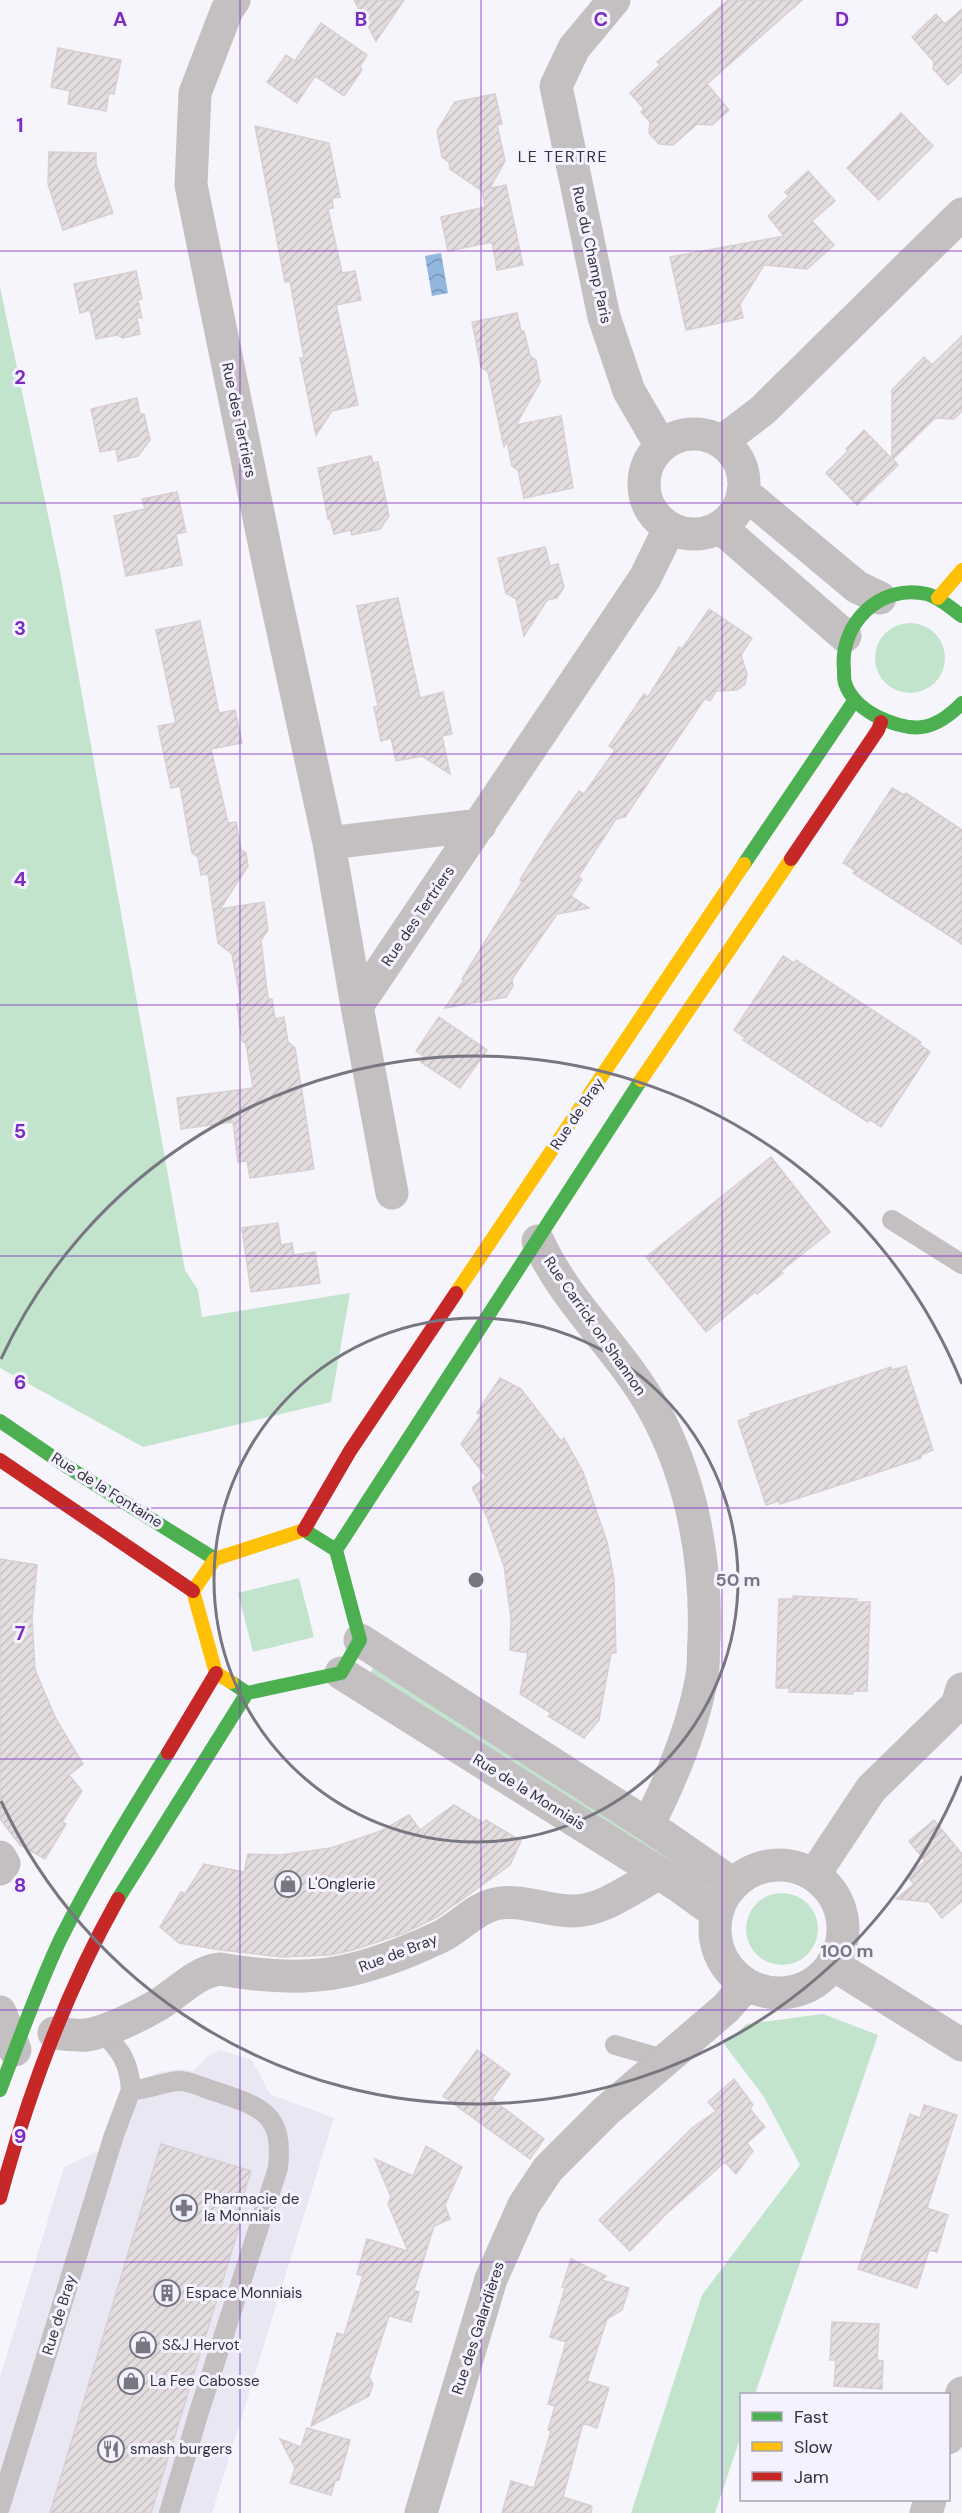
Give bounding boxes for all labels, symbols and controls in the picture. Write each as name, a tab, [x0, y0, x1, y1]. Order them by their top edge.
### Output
text: A	[113, 6, 127, 32]
text: B	[355, 6, 367, 32]
text: C	[594, 6, 608, 32]
text: D	[835, 6, 849, 32]
text: 1	[16, 112, 24, 138]
district label: LE TERTRE	[518, 146, 608, 167]
street label: Rue du Champ Paris	[568, 185, 616, 325]
street label: Rue des Tertriers	[217, 361, 261, 479]
text: 2	[14, 364, 26, 390]
text: 3	[14, 615, 26, 641]
street label: Rue des Tertriers	[377, 862, 459, 970]
text: 4	[14, 866, 27, 892]
street label: Rue de Bray	[546, 1074, 609, 1154]
text: 5	[14, 1118, 26, 1144]
street label: Rue Carrick on Shannon	[539, 1252, 651, 1400]
text: 6	[14, 1369, 26, 1395]
street label: Rue de la Fontaine	[48, 1448, 166, 1532]
text: 50 m	[715, 1568, 761, 1592]
centre of rings	[466, 1570, 486, 1590]
text: 7	[15, 1620, 26, 1646]
street label: Rue de la Monniais	[469, 1749, 589, 1835]
shop icon: L'Onglerie	[273, 1869, 303, 1899]
text: 8	[14, 1872, 26, 1898]
place label: L'Onglerie	[308, 1874, 376, 1894]
street label: Rue de Bray	[356, 1929, 441, 1977]
text: 100 m	[820, 1939, 874, 1963]
text: 9	[14, 2123, 26, 2149]
place label: Pharmacie de la Monniais	[204, 2189, 299, 2226]
pharmacy icon: Pharmacie de la Monniais	[169, 2193, 199, 2223]
street label: Rue des Galardières	[447, 2259, 509, 2397]
street label: Rue de Bray	[37, 2272, 81, 2358]
building icon: Espace Monniais	[152, 2278, 182, 2308]
place label: Espace Monniais	[186, 2283, 302, 2303]
shop icon: S&J Hervot	[128, 2330, 158, 2360]
place label: S&J Hervot	[162, 2335, 240, 2355]
shop icon: La Fee Cabosse	[116, 2366, 146, 2396]
place label: La Fee Cabosse	[150, 2371, 260, 2391]
legend	[740, 2393, 950, 2501]
text: Fast	[794, 2405, 829, 2429]
restaurant icon: smash burgers	[96, 2434, 126, 2464]
text: Slow	[794, 2435, 833, 2459]
place label: smash burgers	[130, 2439, 232, 2459]
text: Jam	[794, 2465, 829, 2489]

